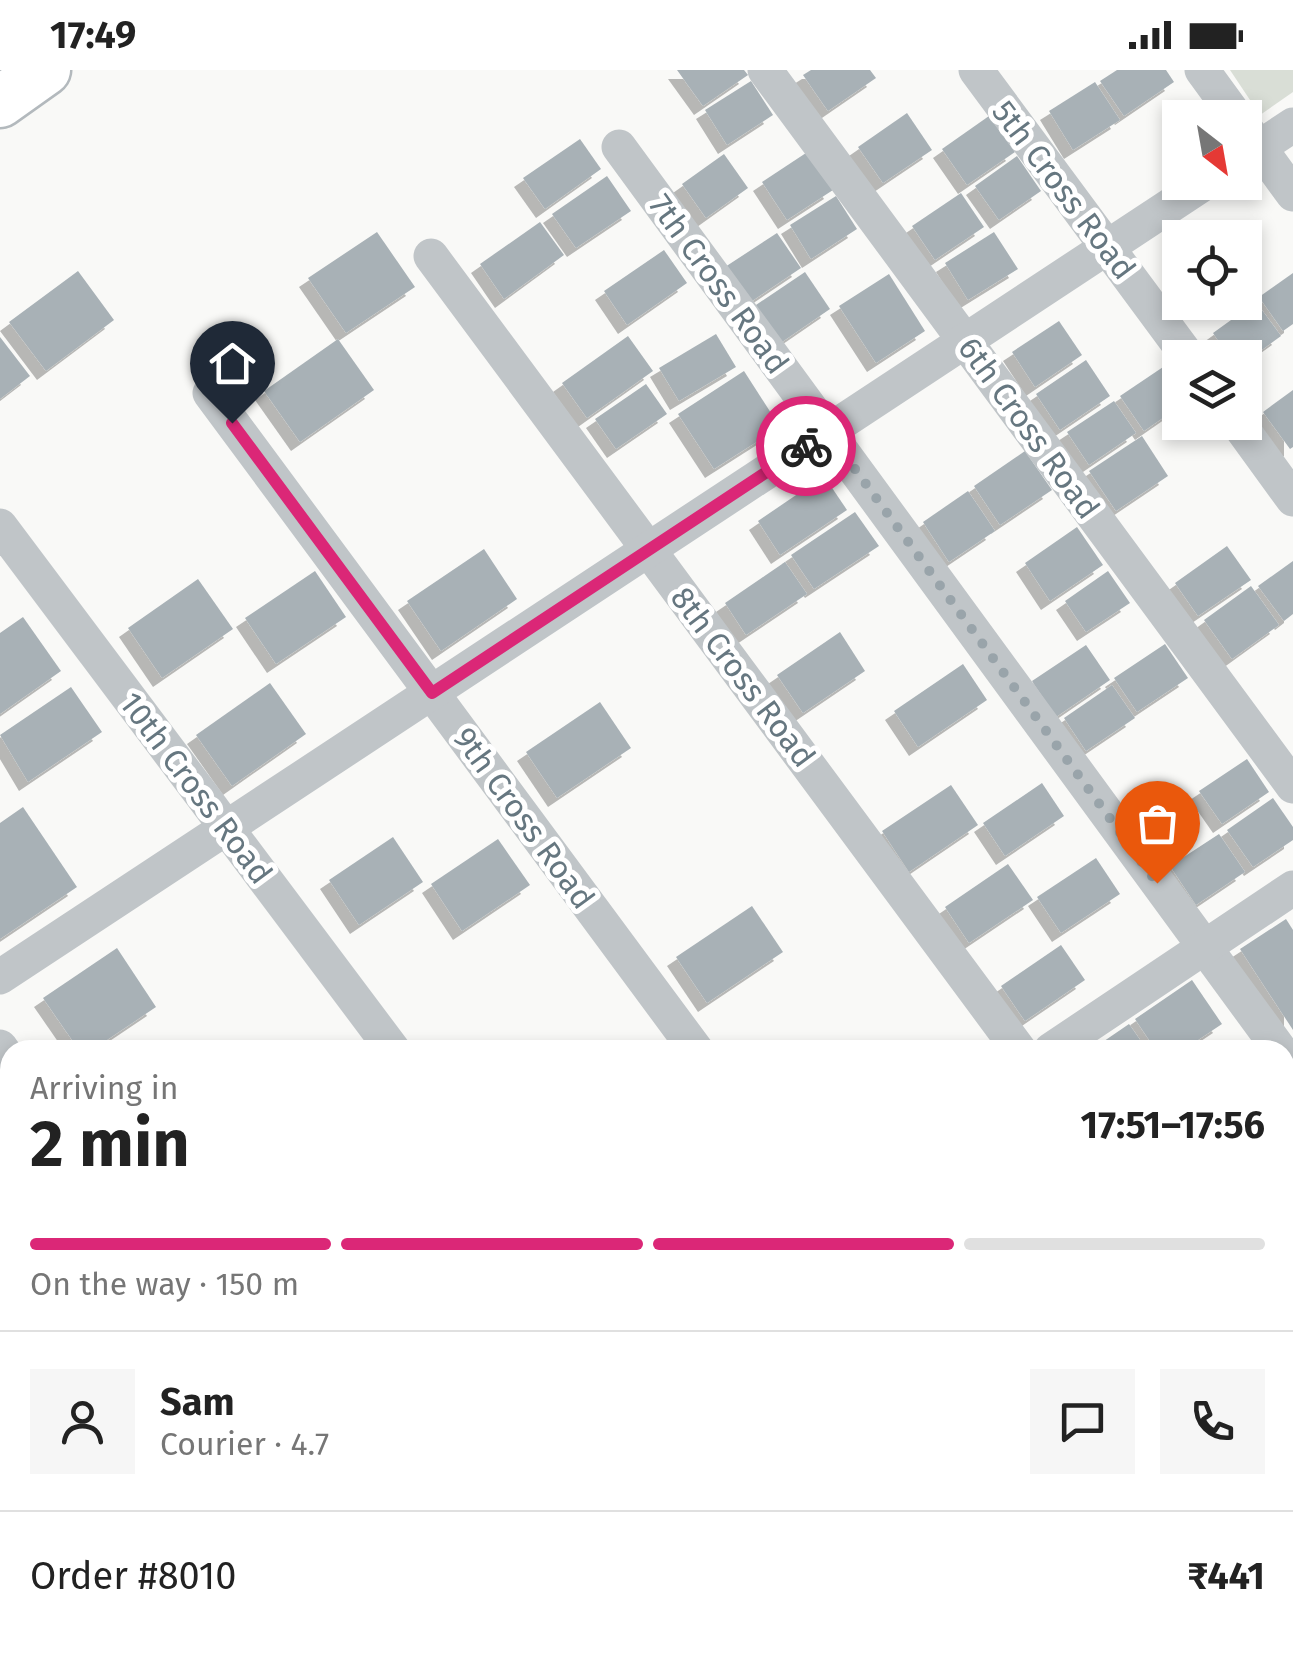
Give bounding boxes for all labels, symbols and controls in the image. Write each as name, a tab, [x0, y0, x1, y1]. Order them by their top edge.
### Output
text: 17:49	[50, 12, 136, 58]
street label: 5th Cross Road	[984, 93, 1144, 287]
north arrow	[1162, 100, 1262, 200]
map controls	[1162, 100, 1262, 440]
street label: 7th Cross Road	[641, 187, 797, 381]
button: locate	[1162, 220, 1262, 320]
pin	[190, 321, 275, 424]
street label: 6th Cross Road	[950, 330, 1108, 526]
icon: home	[205, 336, 260, 391]
button: layers	[1162, 340, 1262, 440]
courier	[756, 396, 856, 496]
icon: bike	[779, 419, 834, 474]
street label: 8th Cross Road	[663, 579, 823, 775]
street label: 10th Cross Road	[112, 685, 280, 891]
street label: 9th Cross Road	[445, 720, 603, 916]
pin	[1115, 781, 1200, 884]
icon: bag	[1130, 796, 1185, 851]
text: Arriving in	[30, 1069, 178, 1107]
text: 17:51–17:56	[1081, 1102, 1265, 1148]
text: 2 min	[30, 1105, 190, 1183]
text: On the way · 150 m	[30, 1265, 299, 1303]
button: person	[30, 1369, 135, 1474]
button: chat	[1030, 1369, 1135, 1474]
button: phone	[1160, 1369, 1265, 1474]
text: Sam	[160, 1379, 235, 1425]
text: Courier · 4.7	[160, 1425, 329, 1463]
text: Order #8010	[30, 1553, 237, 1599]
text: ₹441	[1187, 1553, 1265, 1599]

